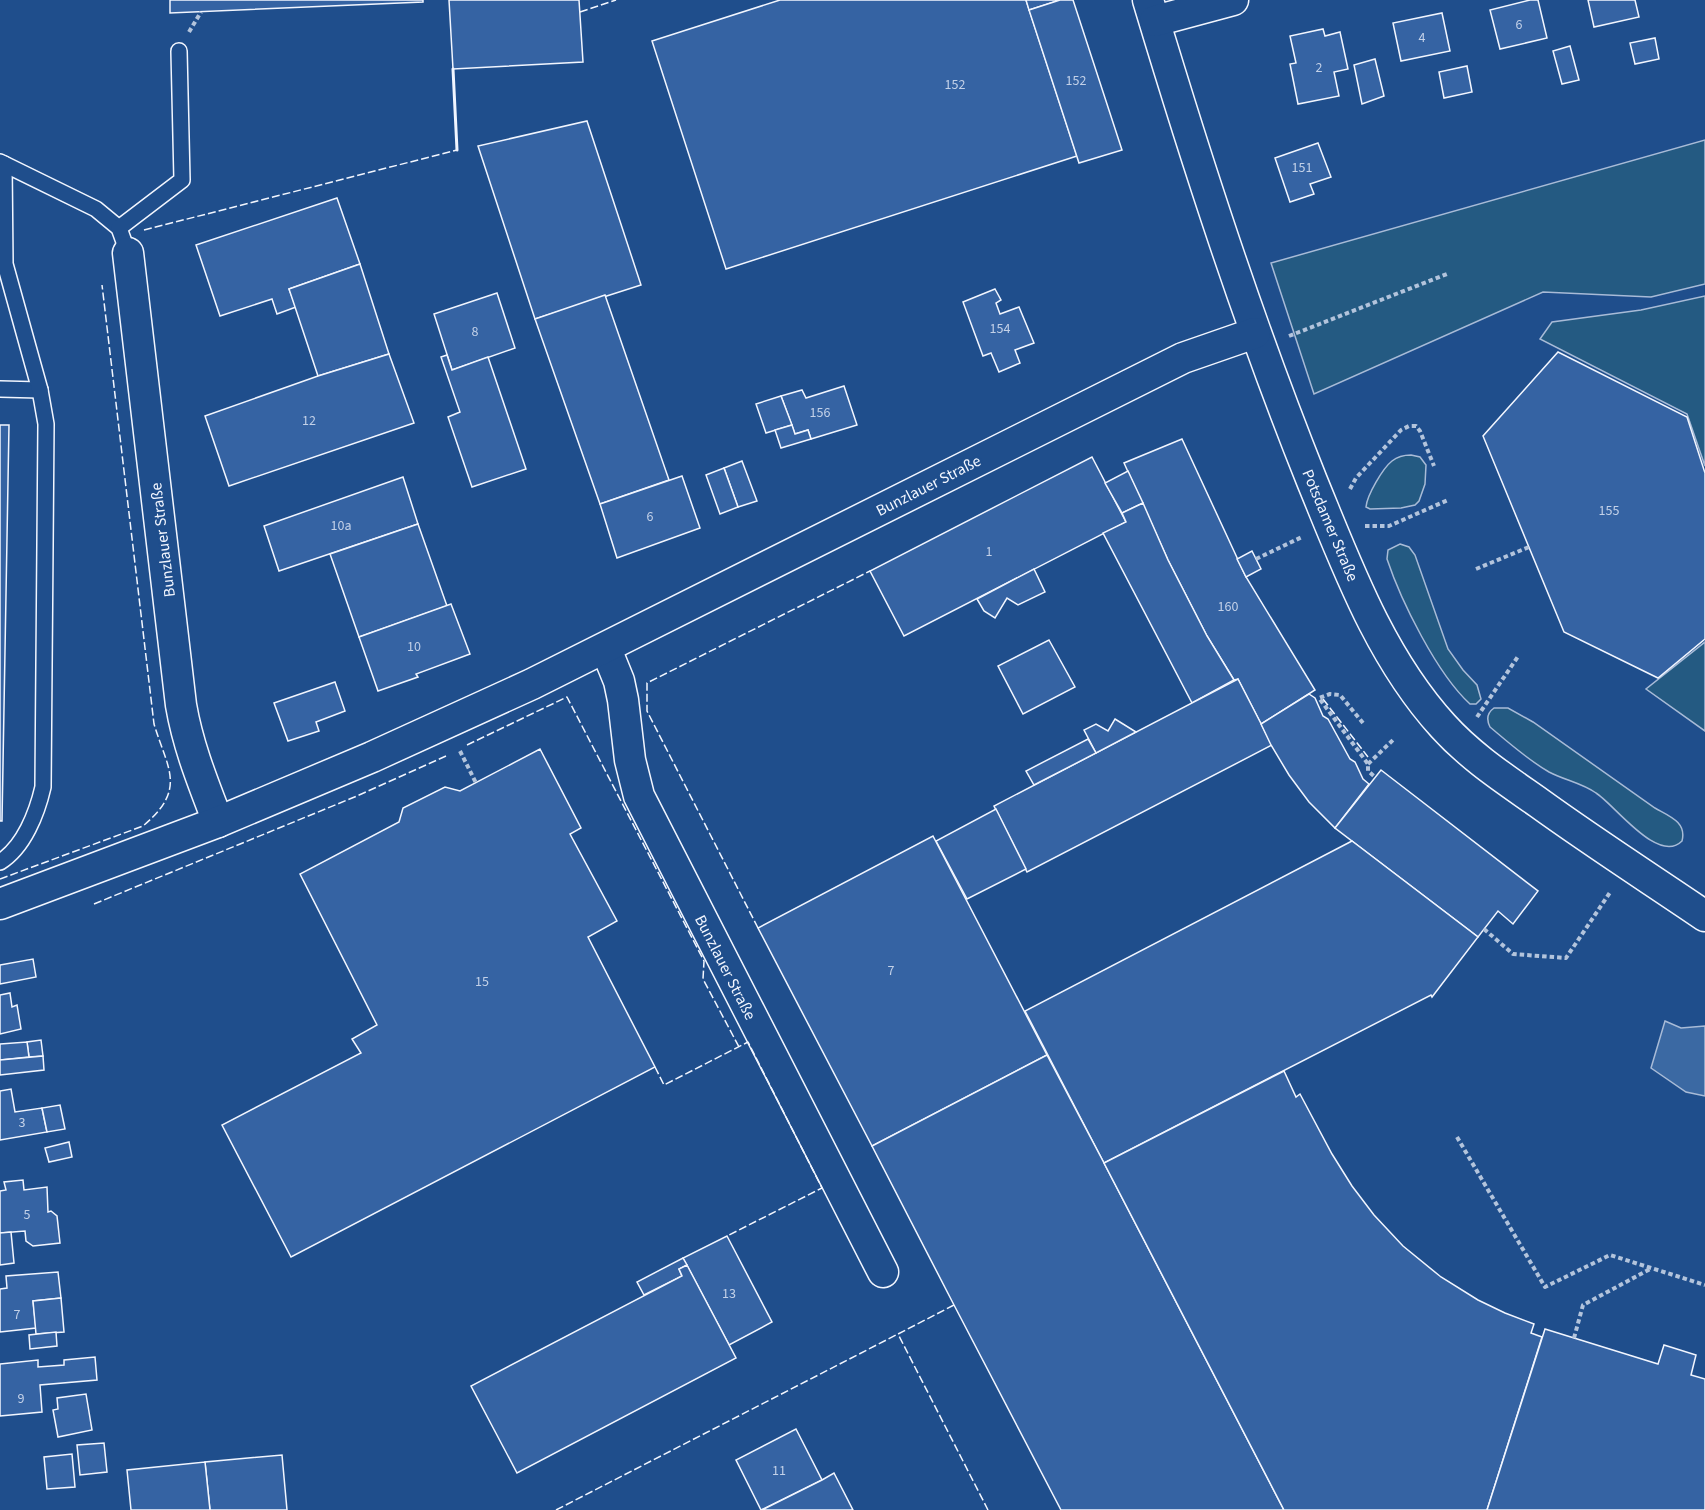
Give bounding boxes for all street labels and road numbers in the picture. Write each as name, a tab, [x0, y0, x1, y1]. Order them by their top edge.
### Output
street label: Bunzlauer Straße	[872, 450, 985, 522]
street label: Potsdamer Straße	[1297, 466, 1364, 585]
street label: Bunzlauer Straße	[145, 481, 181, 598]
street label: Bunzlauer Straße	[689, 911, 761, 1024]

